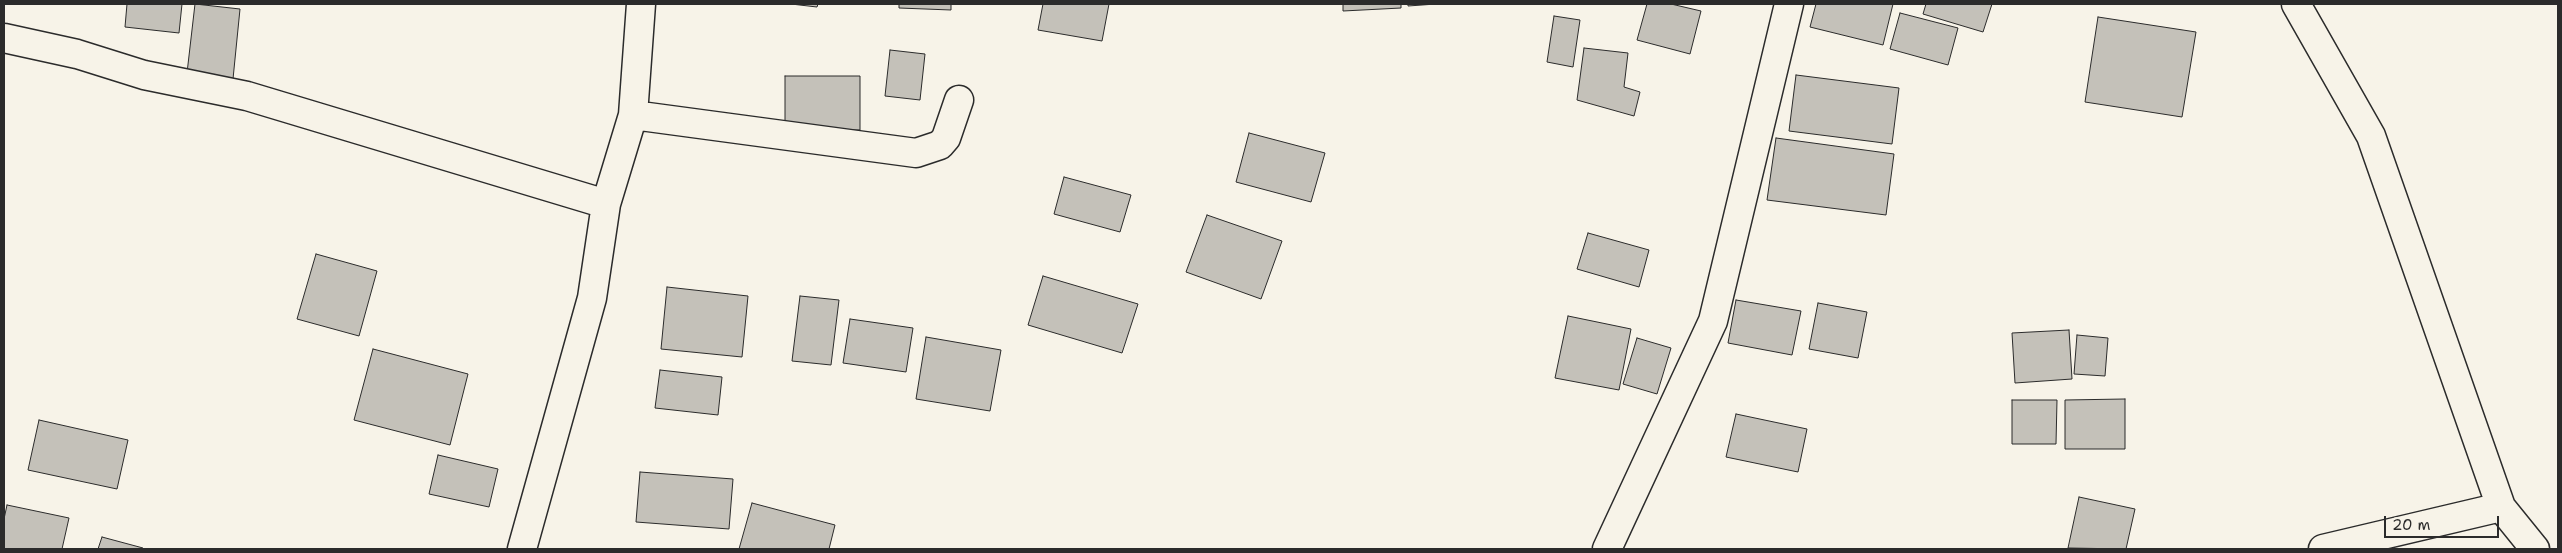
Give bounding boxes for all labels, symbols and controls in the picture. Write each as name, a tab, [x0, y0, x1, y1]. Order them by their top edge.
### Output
scale bar	[2387, 506, 2502, 538]
text: 20 m	[2392, 515, 2431, 535]

